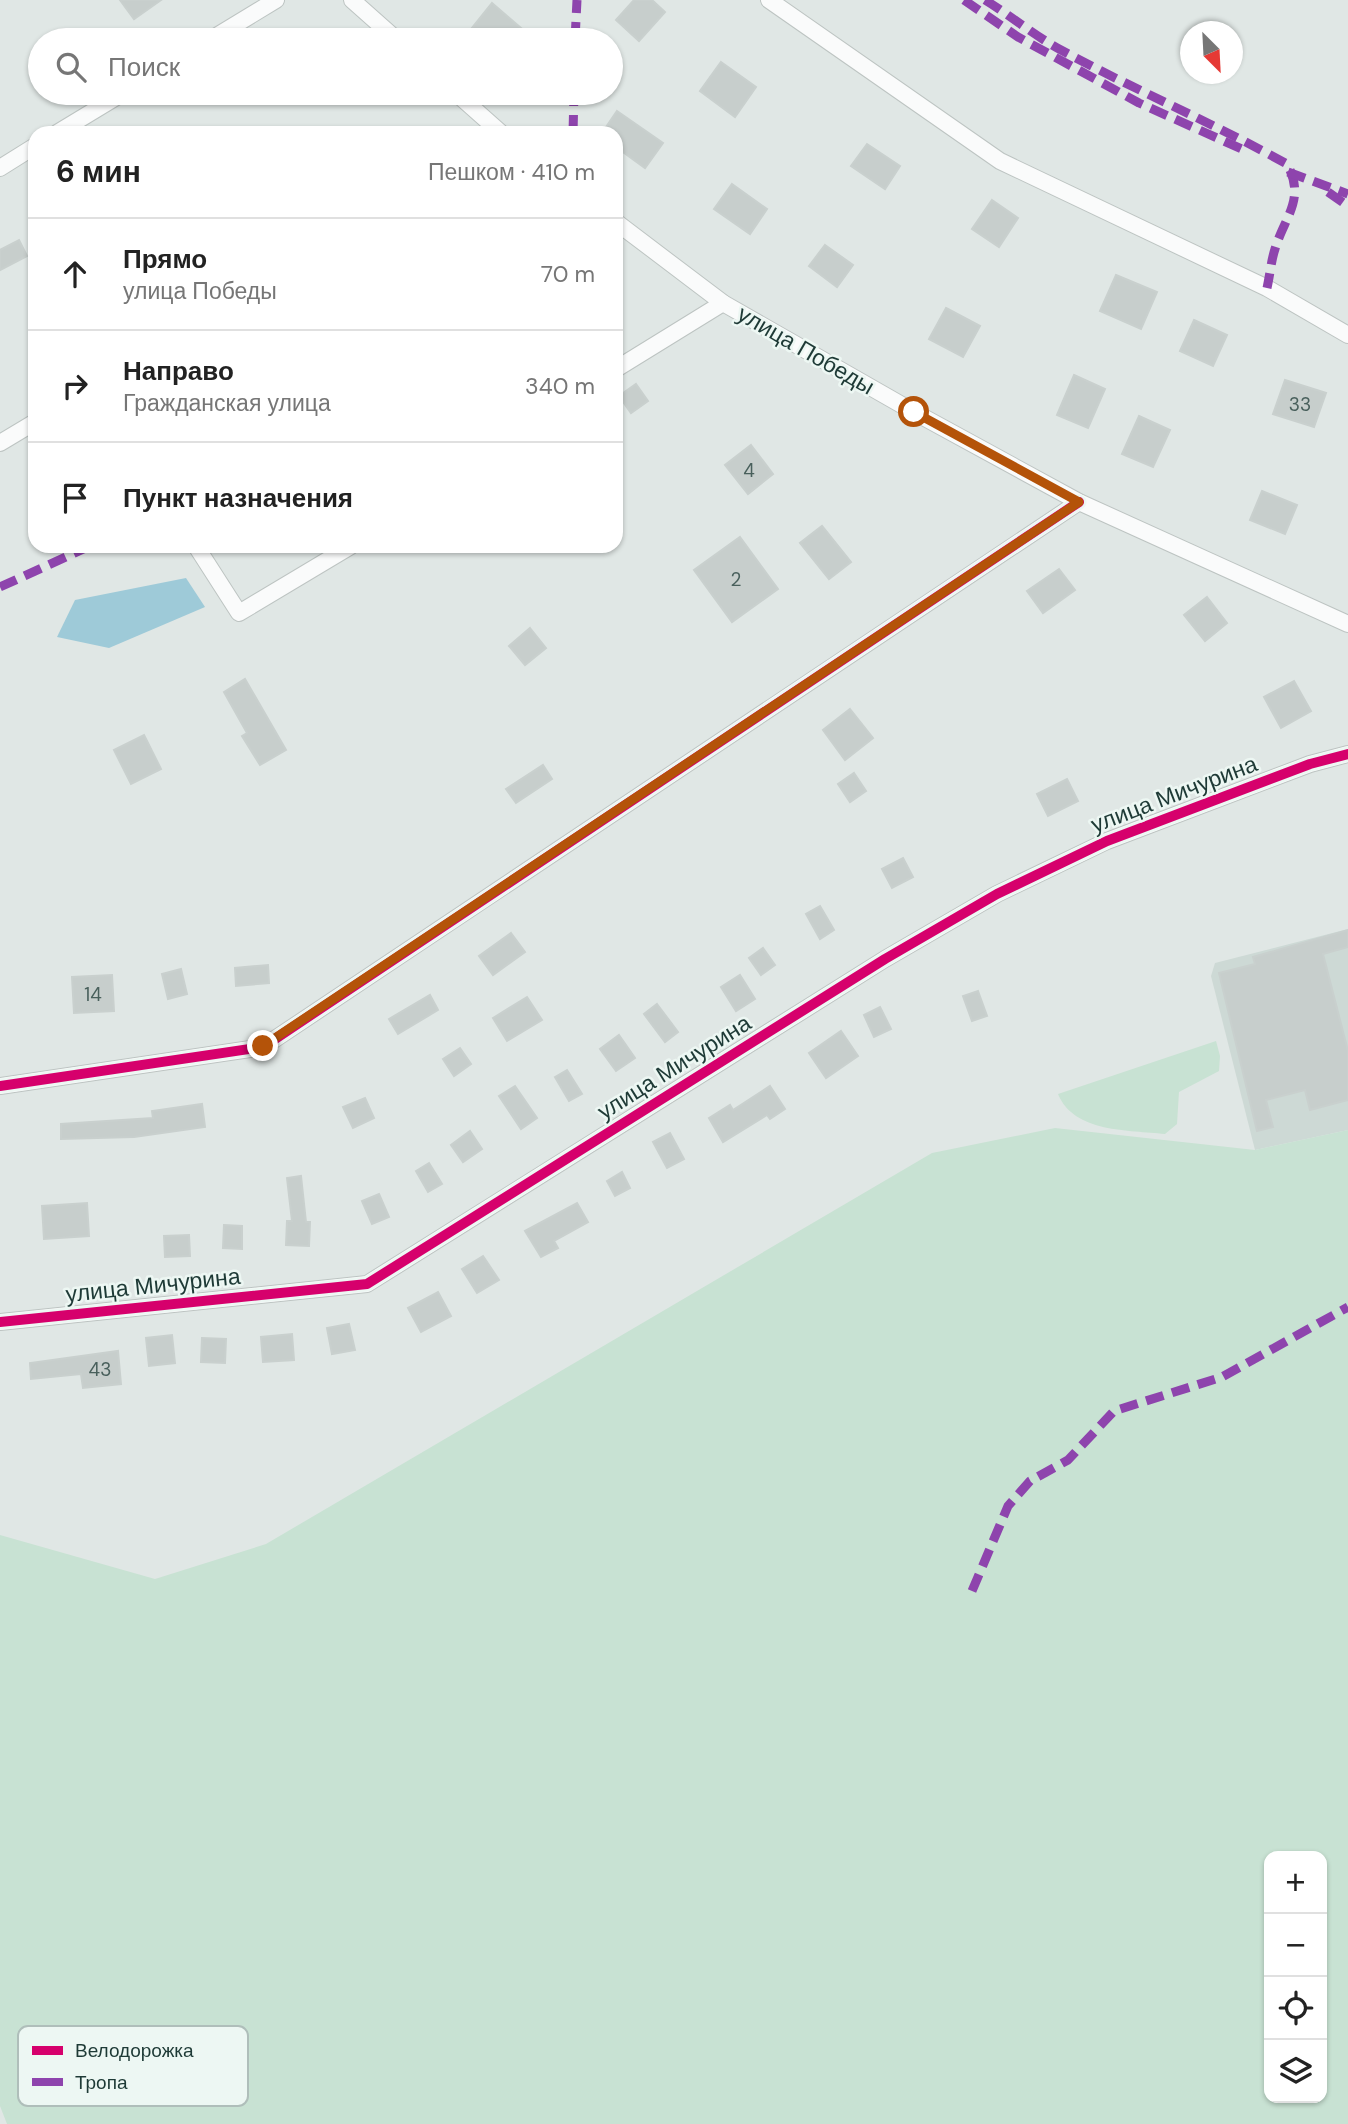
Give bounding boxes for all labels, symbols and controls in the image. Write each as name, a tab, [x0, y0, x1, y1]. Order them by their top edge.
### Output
north arrow	[1180, 21, 1243, 84]
search box	[28, 28, 623, 105]
icon: search	[52, 48, 90, 86]
text: Поиск	[108, 50, 180, 84]
text: 6 мин	[56, 152, 141, 191]
text: Пешком · 410 m	[428, 157, 595, 187]
text: Прямо	[123, 242, 207, 276]
icon: ahead	[56, 255, 94, 293]
text: 70 m	[541, 259, 595, 289]
text: улица Победы	[123, 276, 277, 306]
street label: улица Победы	[732, 299, 880, 401]
text: Направо	[123, 354, 234, 388]
icon: right	[56, 367, 94, 405]
text: 340 m	[525, 371, 595, 401]
text: Гражданская улица	[123, 388, 331, 418]
house number: 33	[1289, 392, 1311, 417]
route start	[898, 396, 929, 427]
house number: 4	[743, 458, 755, 483]
icon: arrive	[56, 479, 94, 517]
text: Пункт назначения	[123, 481, 353, 515]
house number: 2	[731, 567, 742, 592]
street label: улица Мичурина	[1087, 748, 1262, 839]
house number: 14	[84, 982, 102, 1007]
street label: улица Мичурина	[592, 1008, 757, 1126]
route end	[247, 1030, 278, 1061]
street label: улица Мичурина	[64, 1261, 242, 1309]
house number: 43	[89, 1357, 111, 1382]
map controls	[1264, 1851, 1327, 2103]
button: +	[1264, 1851, 1327, 1914]
button: −	[1264, 1914, 1327, 1977]
button: locate	[1264, 1977, 1327, 2040]
legend	[18, 2026, 248, 2106]
text: Велодорожка	[75, 2038, 194, 2063]
button: layers	[1264, 2040, 1327, 2103]
text: Тропа	[75, 2070, 128, 2095]

